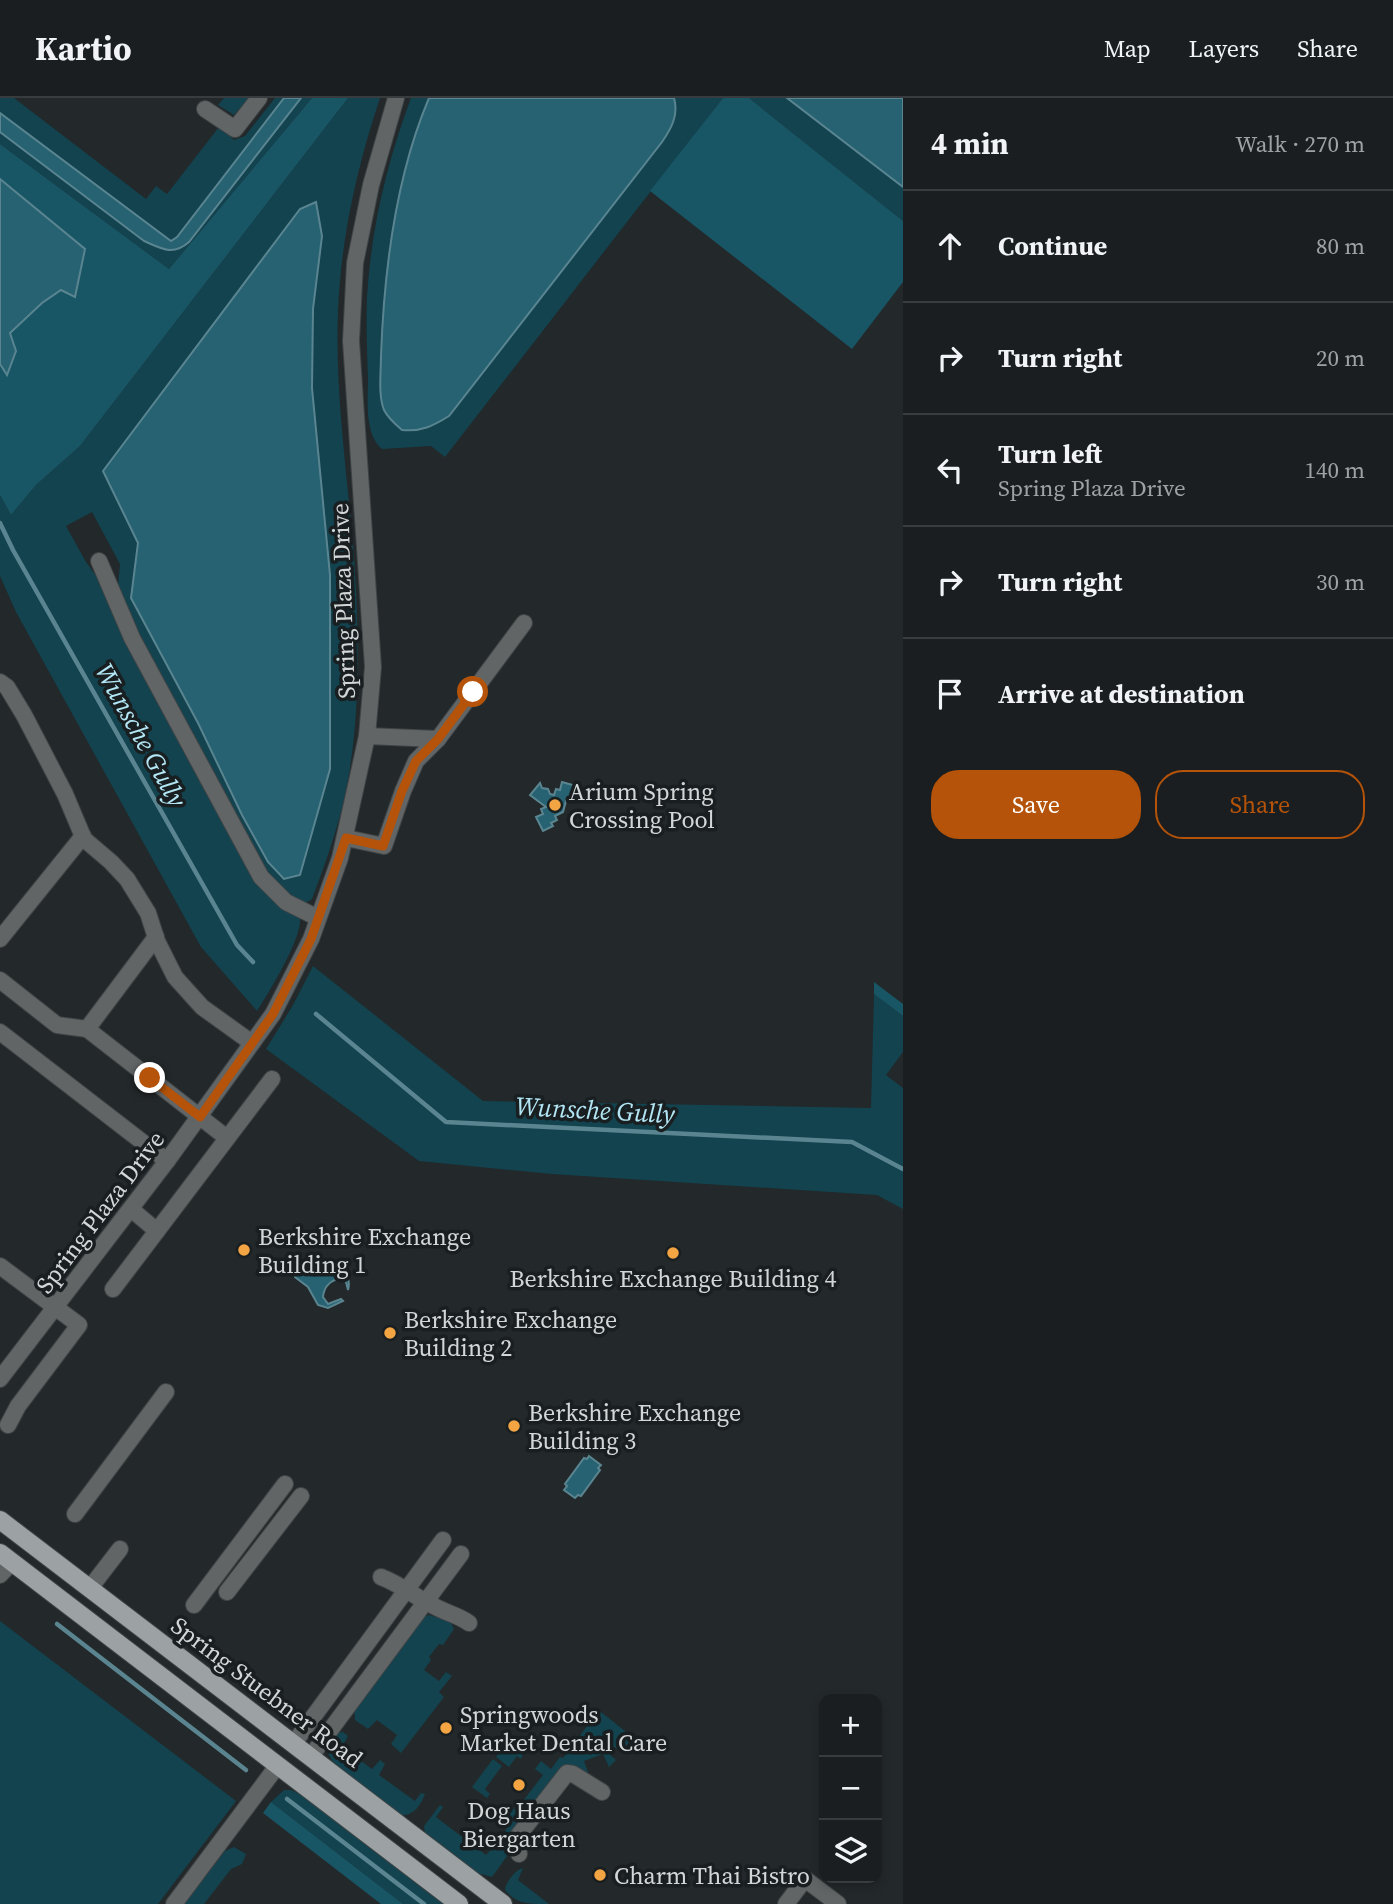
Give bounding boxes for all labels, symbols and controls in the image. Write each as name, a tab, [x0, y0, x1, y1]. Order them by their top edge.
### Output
text: Kartio	[35, 26, 132, 71]
text: Map	[1104, 32, 1151, 65]
text: Layers	[1189, 32, 1259, 65]
text: Share	[1297, 32, 1358, 65]
text: 4 min	[931, 123, 1009, 164]
text: Walk · 270 m	[1235, 128, 1365, 160]
icon: ahead	[931, 227, 969, 265]
text: Continue	[998, 228, 1107, 264]
text: 80 m	[1316, 230, 1365, 262]
icon: right	[931, 339, 969, 377]
text: Turn right	[998, 340, 1122, 376]
text: 20 m	[1316, 342, 1365, 374]
text: Turn left	[998, 436, 1102, 472]
icon: left	[931, 451, 969, 489]
text: 140 m	[1304, 454, 1365, 486]
text: Spring Plaza Drive	[998, 472, 1186, 504]
street label: Spring Plaza Drive	[323, 503, 363, 699]
icon: right	[931, 563, 969, 601]
text: Turn right	[998, 564, 1122, 600]
text: 30 m	[1316, 566, 1365, 598]
water label: Wunsche Gully	[87, 657, 196, 814]
icon: arrive	[931, 675, 969, 713]
route start	[457, 676, 488, 707]
text: Arrive at destination	[998, 676, 1245, 712]
button: Save	[931, 770, 1141, 839]
button: Share	[1155, 770, 1365, 839]
place label: Arium Spring Crossing Pool	[569, 775, 715, 836]
marker: Arium Spring Crossing Pool	[547, 797, 563, 813]
route end	[134, 1062, 165, 1093]
water label: Wunsche Gully	[514, 1088, 676, 1132]
street label: Spring Plaza Drive	[28, 1124, 172, 1300]
place label: Berkshire Exchange Building 1	[258, 1220, 471, 1281]
marker: Berkshire Exchange Building 1	[236, 1242, 252, 1258]
marker: Berkshire Exchange Building 4	[665, 1245, 681, 1261]
place label: Berkshire Exchange Building 4	[510, 1262, 837, 1295]
place label: Berkshire Exchange Building 2	[404, 1303, 617, 1364]
marker: Berkshire Exchange Building 2	[382, 1325, 398, 1341]
place label: Berkshire Exchange Building 3	[528, 1396, 741, 1457]
marker: Berkshire Exchange Building 3	[506, 1418, 522, 1434]
street label: Spring Stuebner Road	[164, 1609, 370, 1775]
map controls	[819, 1694, 882, 1883]
button: +	[819, 1694, 882, 1757]
place label: Springwoods Market Dental Care	[460, 1698, 667, 1759]
marker: Springwoods Market Dental Care	[438, 1720, 454, 1736]
button: −	[819, 1757, 882, 1820]
marker: Dog Haus Biergarten	[511, 1777, 527, 1793]
place label: Dog Haus Biergarten	[462, 1794, 576, 1855]
button: layers	[819, 1820, 882, 1883]
place label: Charm Thai Bistro	[614, 1859, 810, 1892]
marker: Charm Thai Bistro	[592, 1867, 608, 1883]

